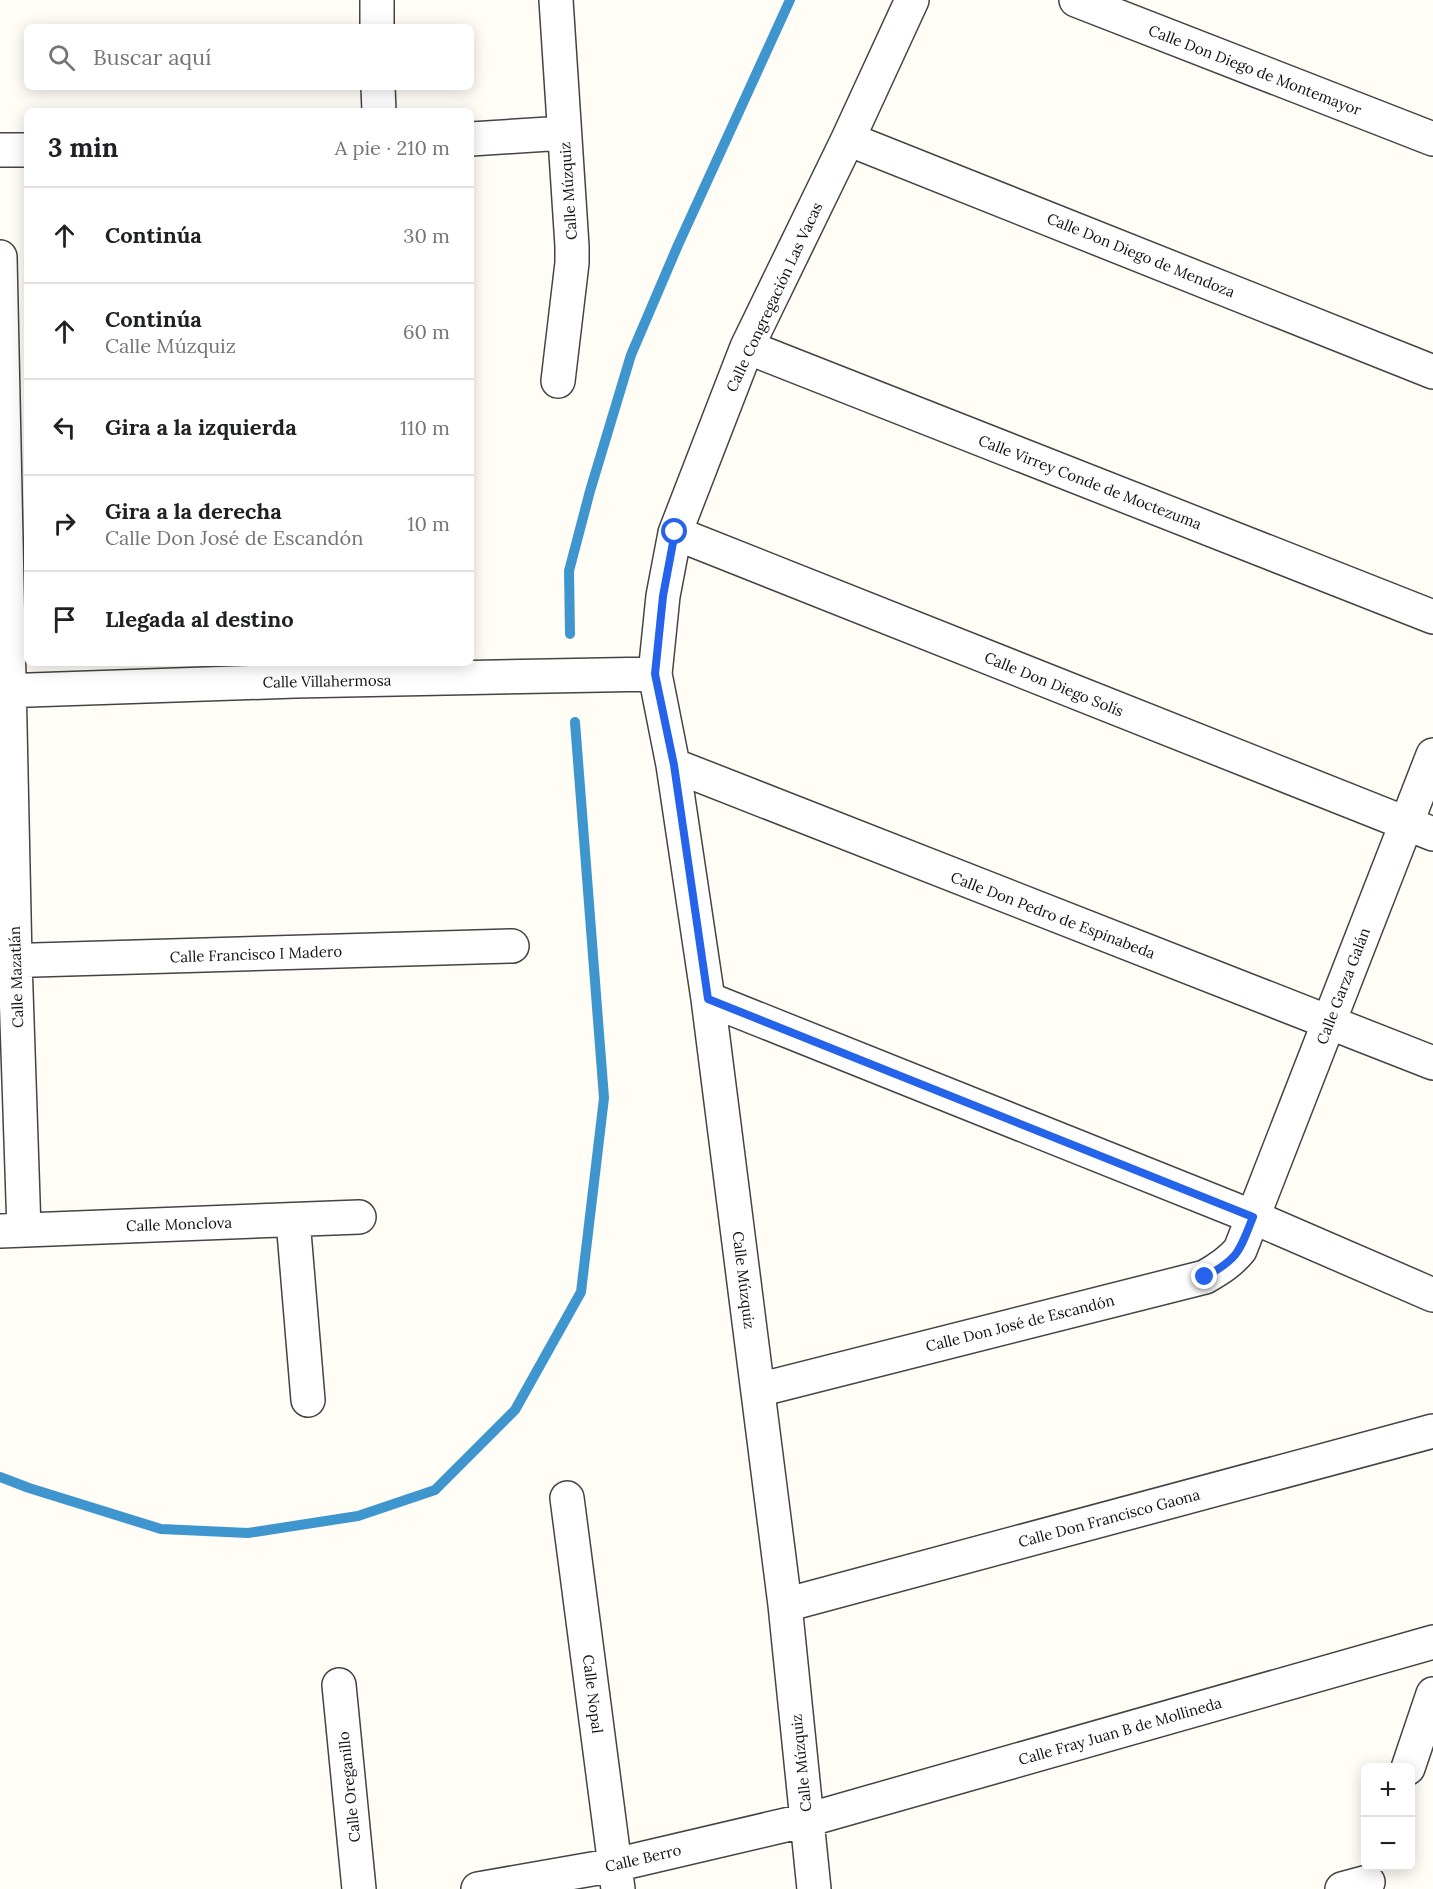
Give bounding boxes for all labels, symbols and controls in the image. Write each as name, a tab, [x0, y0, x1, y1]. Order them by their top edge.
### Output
street label: Calle Don Diego de Montemayor	[1146, 21, 1365, 120]
search box	[24, 24, 474, 90]
icon: search	[45, 41, 78, 74]
text: Buscar aquí	[93, 43, 211, 71]
text: 3 min	[48, 131, 118, 164]
text: A pie · 210 m	[335, 135, 450, 160]
street label: Calle Múzquiz	[555, 141, 581, 241]
street label: Calle Congregación Las Vacas	[722, 199, 826, 395]
street label: Calle Don Diego de Mendoza	[1044, 209, 1238, 302]
icon: ahead	[48, 219, 81, 252]
text: Continúa	[105, 221, 202, 249]
text: 30 m	[403, 223, 450, 248]
text: Continúa	[105, 305, 202, 333]
icon: ahead	[48, 315, 81, 348]
text: 60 m	[403, 319, 450, 344]
text: Calle Múzquiz	[105, 333, 236, 358]
icon: left	[48, 411, 81, 444]
text: Gira a la izquierda	[105, 413, 297, 441]
text: 110 m	[400, 415, 450, 440]
street label: Calle Virrey Conde de Moctezuma	[976, 431, 1205, 534]
text: Gira a la derecha	[105, 497, 282, 525]
icon: right	[48, 507, 81, 540]
text: 10 m	[407, 511, 450, 536]
route start	[661, 518, 687, 544]
text: Calle Don José de Escandón	[105, 525, 363, 550]
icon: arrive	[48, 603, 81, 636]
text: Llegada al destino	[105, 605, 294, 633]
street label: Calle Don Diego Solís	[982, 647, 1126, 721]
street label: Calle Villahermosa	[263, 670, 392, 692]
street label: Calle Don Pedro de Espinabeda	[948, 867, 1158, 963]
street label: Calle Garza Galán	[1312, 925, 1374, 1047]
street label: Calle Mazatlán	[5, 926, 27, 1028]
street label: Calle Francisco I Madero	[170, 941, 343, 967]
street label: Calle Monclova	[126, 1213, 233, 1235]
street label: Calle Múzquiz	[729, 1230, 759, 1330]
route end	[1191, 1263, 1217, 1289]
street label: Calle Don José de Escandón	[924, 1290, 1116, 1356]
street label: Calle Don Francisco Gaona	[1016, 1485, 1202, 1551]
street label: Calle Nopal	[579, 1653, 607, 1735]
street label: Calle Fray Juan B de Mollineda	[1016, 1693, 1224, 1769]
street label: Calle Múzquiz	[786, 1713, 816, 1813]
street label: Calle Oreganillo	[334, 1731, 364, 1843]
map controls	[1361, 1763, 1415, 1871]
button: +	[1361, 1763, 1415, 1817]
button: −	[1361, 1817, 1415, 1871]
street label: Calle Berro	[603, 1840, 683, 1876]

